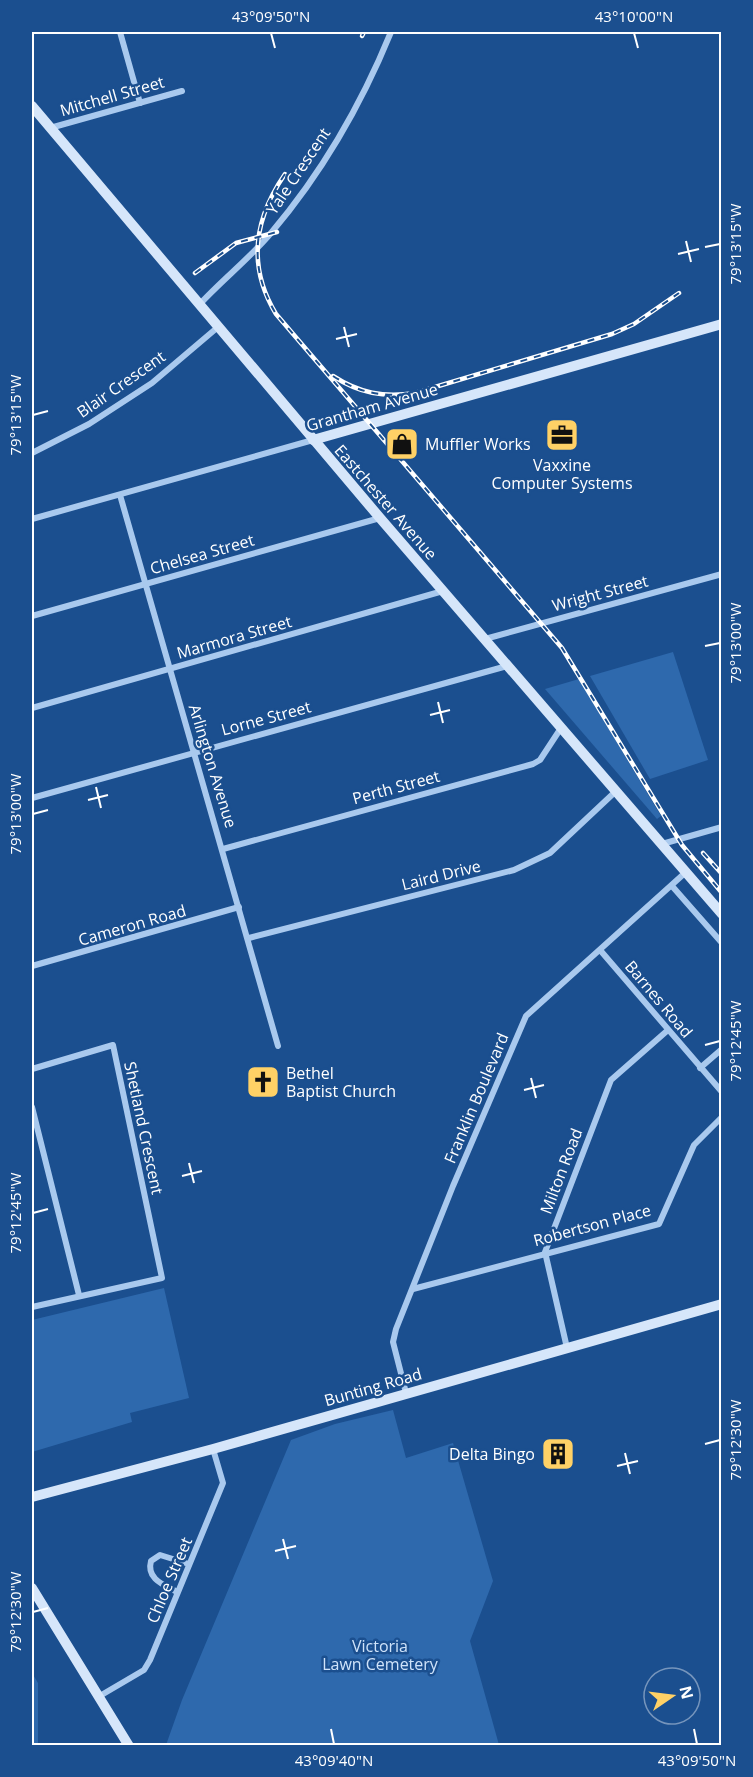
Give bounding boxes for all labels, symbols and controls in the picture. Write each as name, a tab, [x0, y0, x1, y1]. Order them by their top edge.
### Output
text: 43°09'50"N	[232, 6, 310, 26]
text: 43°10'00"N	[595, 6, 673, 26]
street label: Mitchell Street	[57, 71, 167, 121]
street label: Yale Crescent	[261, 123, 335, 219]
text: 79°13'15"W	[725, 203, 745, 285]
street label: Blair Crescent	[72, 345, 170, 423]
text: 79°13'15"W	[5, 374, 25, 456]
street label: Grantham Avenue	[304, 378, 440, 436]
office icon: Vaxxine Computer Systems	[544, 417, 580, 453]
shop icon: Muffler Works	[384, 426, 420, 462]
place label: Muffler Works	[425, 433, 531, 455]
street label: Eastchester Avenue	[330, 440, 442, 564]
place label: Vaxxine Computer Systems	[491, 454, 633, 494]
street label: Chelsea Street	[147, 529, 257, 579]
street label: Wright Street	[550, 570, 651, 616]
text: 79°13'00"W	[725, 602, 745, 684]
street label: Marmora Street	[174, 610, 294, 664]
street label: Lorne Street	[219, 695, 314, 741]
street label: Arlington Avenue	[184, 701, 242, 831]
street label: Perth Street	[350, 765, 442, 809]
text: 79°13'00"W	[5, 773, 25, 855]
street label: Laird Drive	[399, 855, 483, 895]
street label: Cameron Road	[76, 899, 188, 951]
street label: Barnes Road	[620, 956, 698, 1042]
text: 79°12'45"W	[725, 1000, 745, 1082]
street label: Franklin Boulevard	[439, 1029, 513, 1167]
street label: Shetland Crescent	[119, 1060, 169, 1197]
place label: Bethel Baptist Church	[286, 1062, 396, 1102]
church icon: Bethel Baptist Church	[245, 1064, 281, 1100]
street label: Milton Road	[535, 1125, 587, 1217]
text: 79°12'45"W	[5, 1172, 25, 1254]
street label: Robertson Place	[531, 1199, 653, 1251]
street label: Bunting Road	[322, 1363, 424, 1411]
text: 79°12'30"W	[725, 1399, 745, 1481]
building icon: Delta Bingo	[540, 1436, 576, 1472]
place label: Delta Bingo	[449, 1443, 535, 1465]
street label: Chloe Street	[141, 1533, 197, 1626]
text: 79°12'30"W	[5, 1571, 25, 1653]
park label: Victoria Lawn Cemetery	[322, 1635, 439, 1675]
north arrow	[642, 1666, 702, 1726]
text: N	[674, 1683, 699, 1701]
text: 43°09'40"N	[295, 1750, 373, 1770]
text: 43°09'50"N	[658, 1750, 736, 1770]

